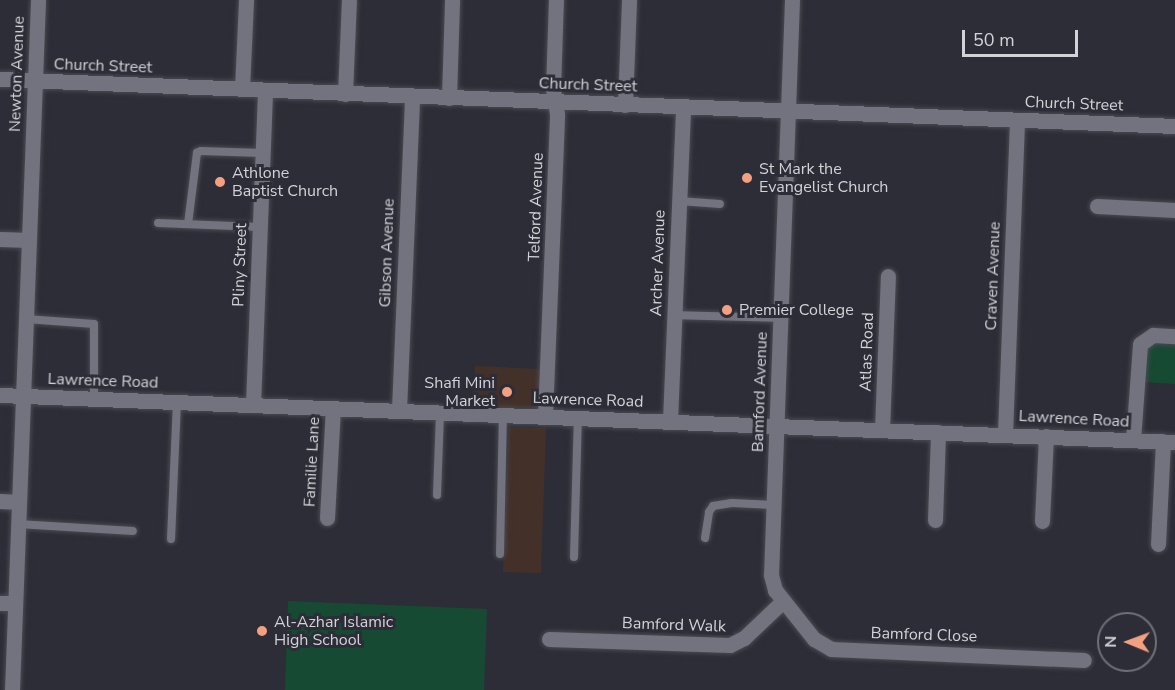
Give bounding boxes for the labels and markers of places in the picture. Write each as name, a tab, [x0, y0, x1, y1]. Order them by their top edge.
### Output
place label: St Mark the Evangelist Church	[759, 159, 888, 197]
place label: Athlone Baptist Church	[232, 163, 338, 201]
marker: St Mark the Evangelist Church	[740, 171, 754, 185]
marker: Athlone Baptist Church	[213, 175, 227, 189]
place label: Premier College	[739, 300, 854, 320]
marker: Premier College	[720, 303, 734, 317]
place label: Shafi Mini Market	[424, 373, 495, 411]
marker: Shafi Mini Market	[500, 385, 514, 399]
place label: Al-Azhar Islamic High School	[274, 612, 393, 650]
marker: Al-Azhar Islamic High School	[255, 624, 269, 638]

